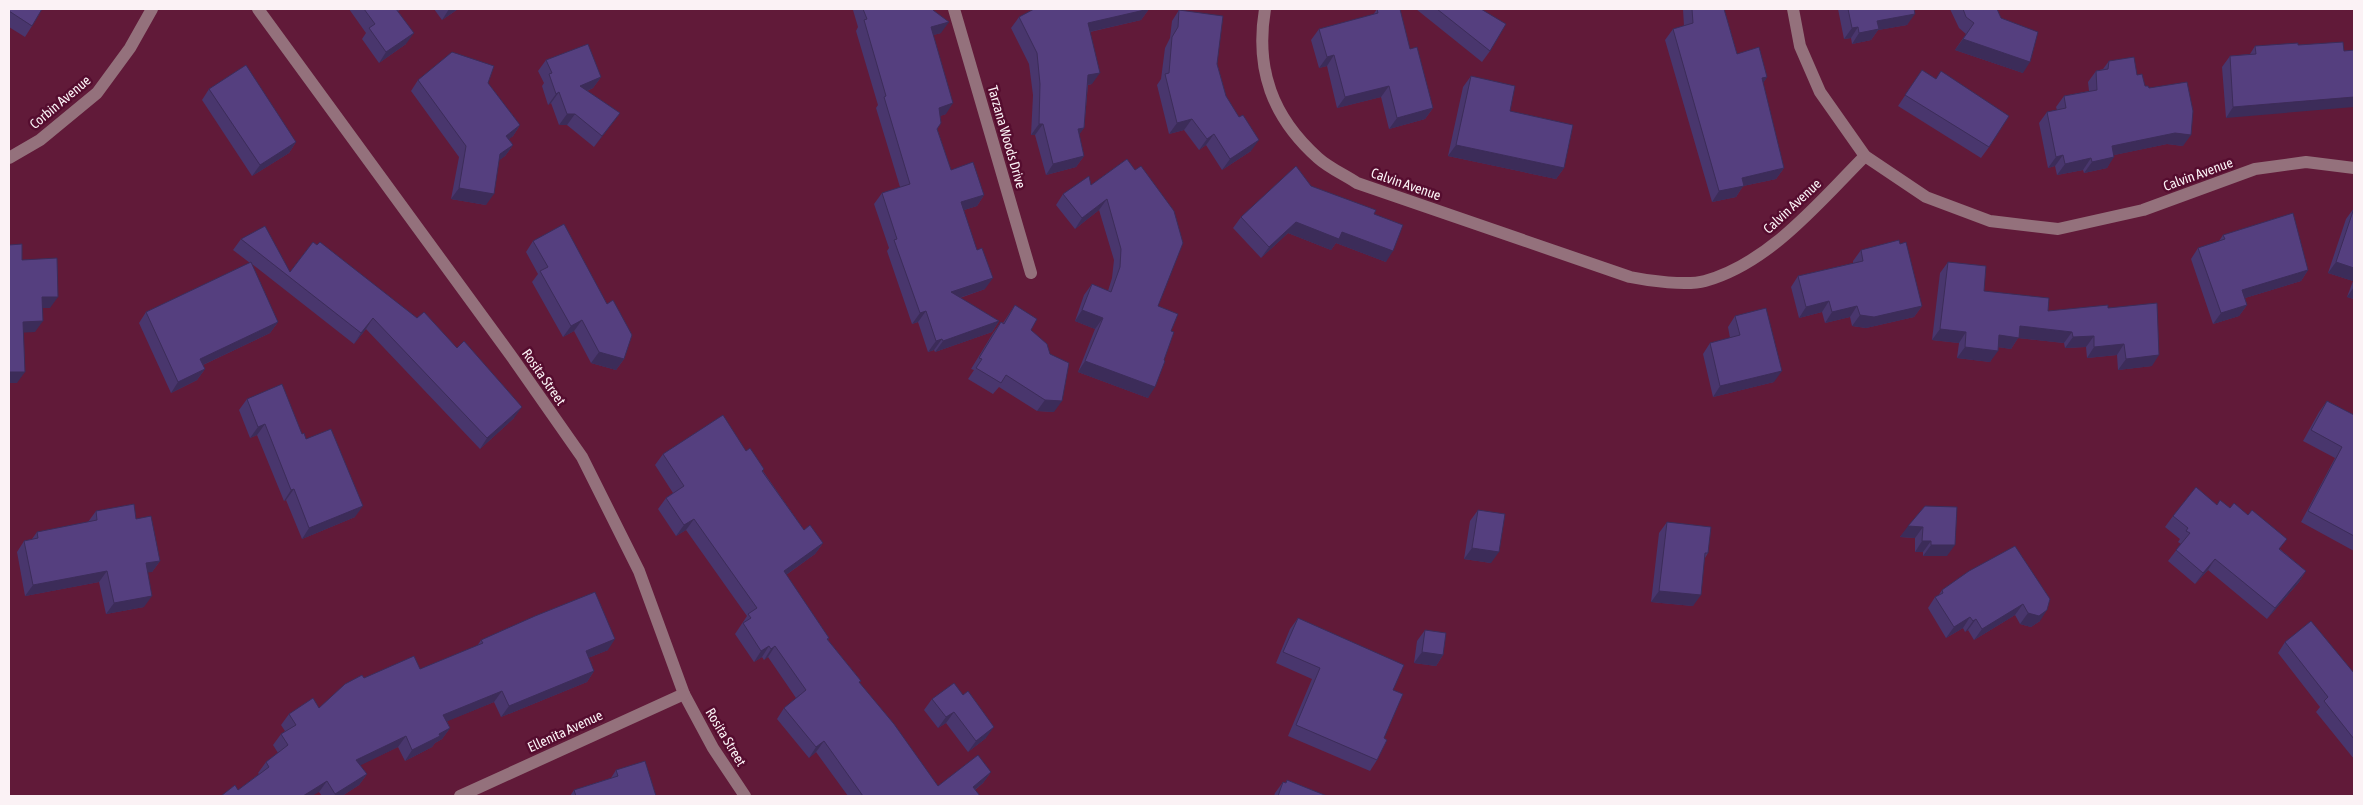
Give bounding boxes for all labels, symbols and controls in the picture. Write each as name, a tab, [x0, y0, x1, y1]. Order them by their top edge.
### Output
street label: Corbin Avenue	[26, 72, 94, 132]
street label: Tarzana Woods Drive	[985, 84, 1029, 190]
street label: Calvin Avenue	[2161, 154, 2235, 194]
street label: Calvin Avenue	[1369, 165, 1443, 203]
street label: Calvin Avenue	[1760, 175, 1824, 237]
street label: Rosita Street	[519, 346, 569, 408]
street label: Rosita Street	[702, 705, 750, 769]
street label: Ellenita Avenue	[525, 707, 605, 755]

